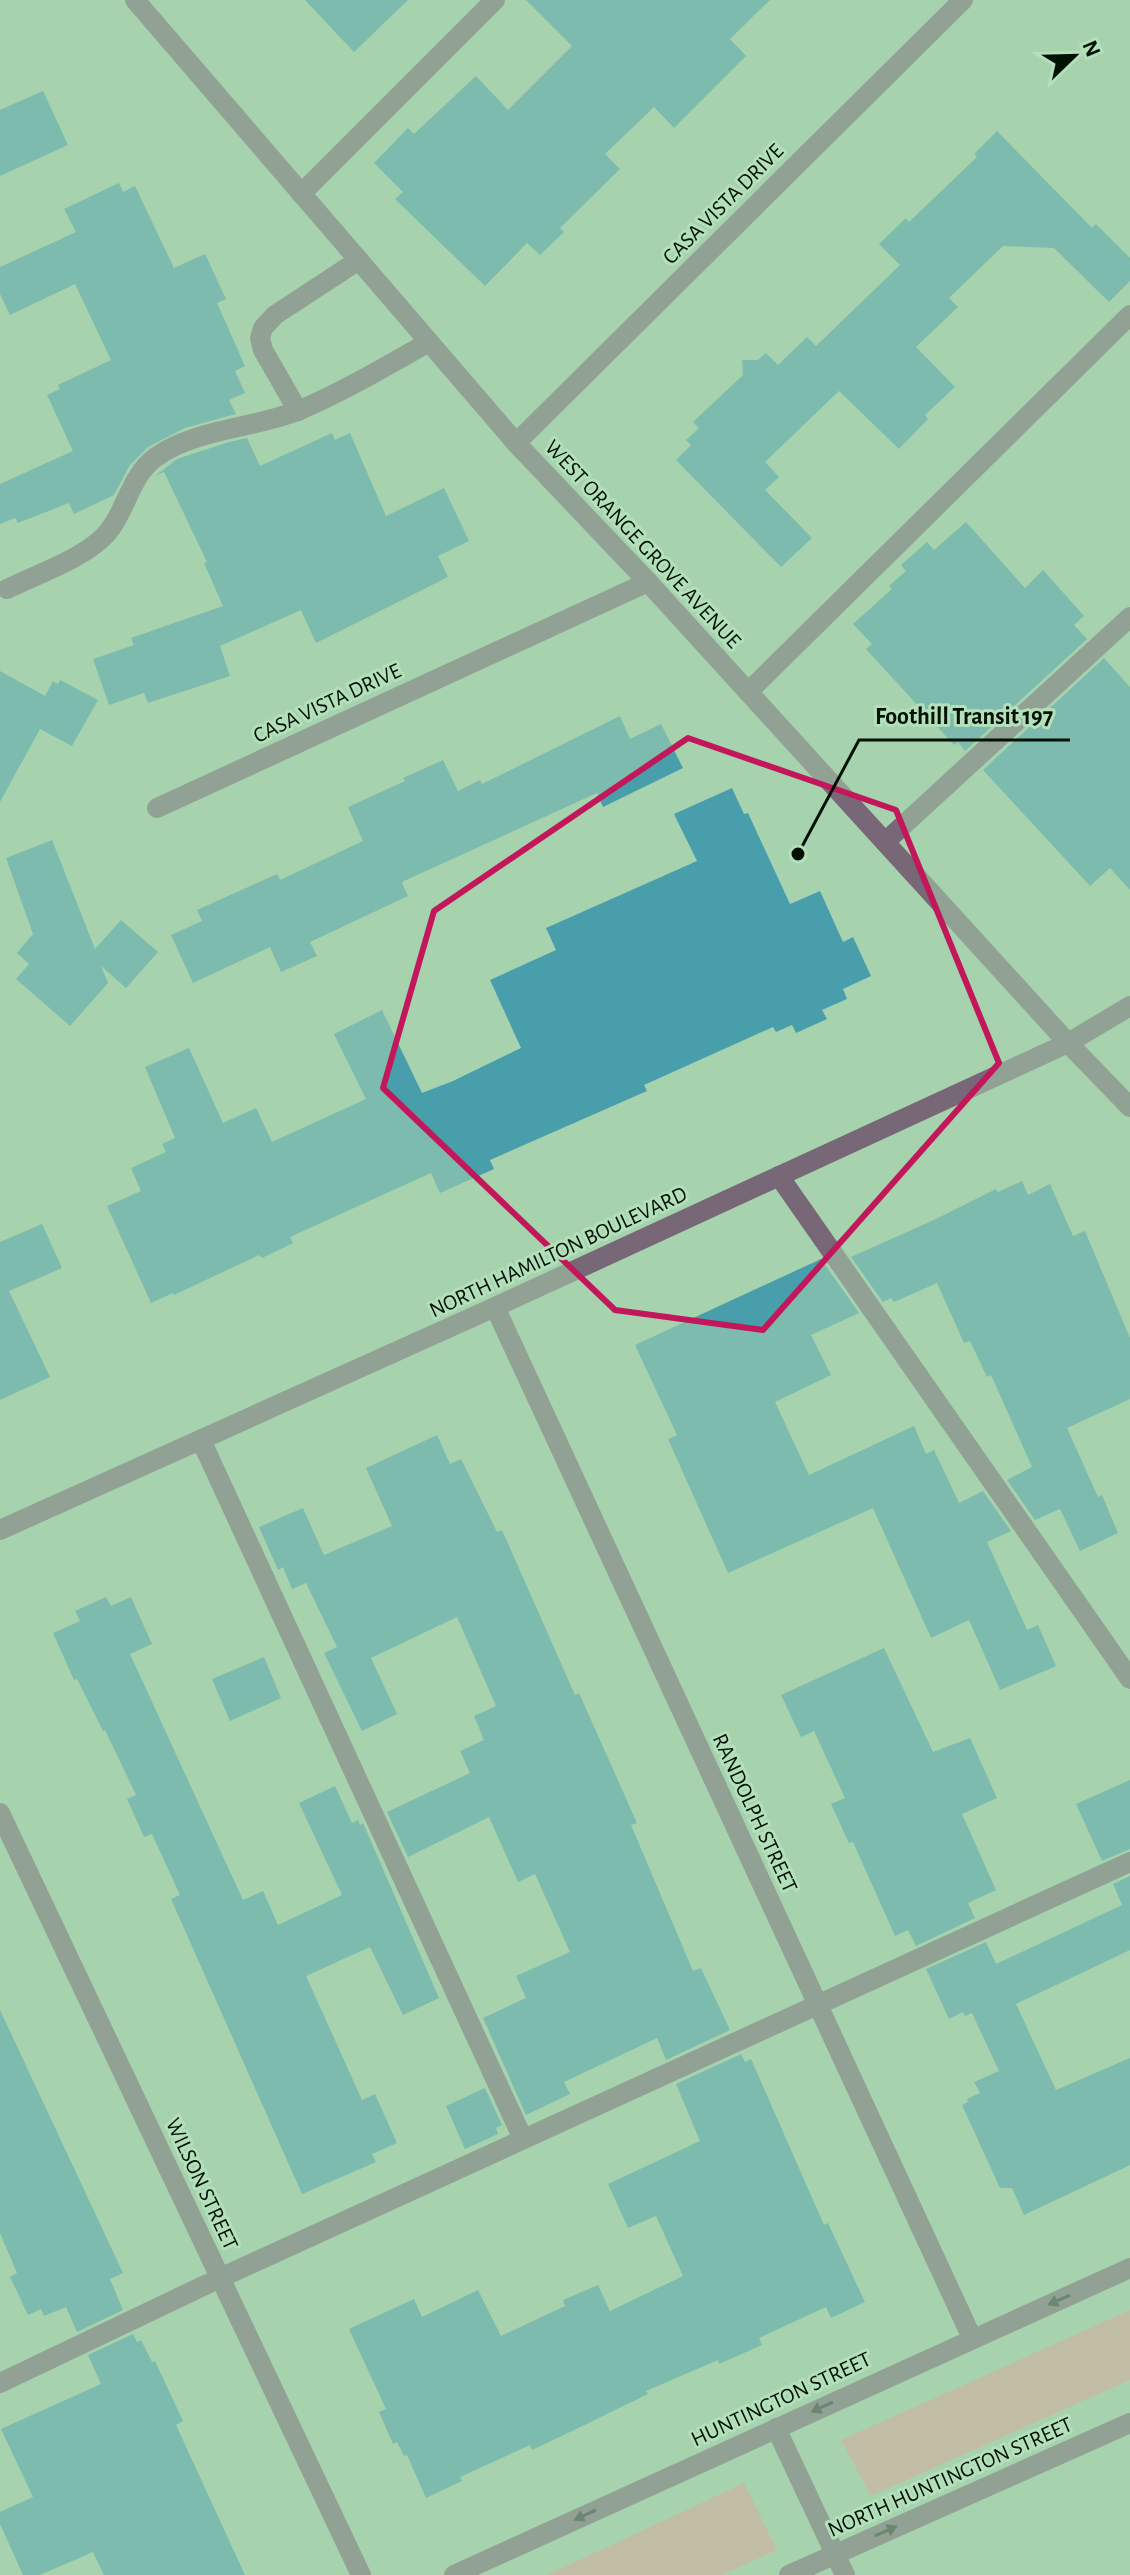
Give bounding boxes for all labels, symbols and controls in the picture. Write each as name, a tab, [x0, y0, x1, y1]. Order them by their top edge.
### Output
north arrow	[1034, 16, 1114, 96]
text: N	[1078, 37, 1105, 60]
street label: CASA VISTA DRIVE	[659, 139, 788, 268]
street label: WEST ORANGE GROVE AVENUE	[541, 436, 745, 653]
street label: CASA VISTA DRIVE	[250, 659, 405, 747]
callout: Foothill Transit 197	[859, 692, 1070, 740]
text: Foothill Transit 197	[875, 705, 1053, 729]
street label: NORTH HAMILTON BOULEVARD	[426, 1183, 690, 1321]
street label: RANDOLPH STREET	[709, 1730, 801, 1896]
street label: WILSON STREET	[162, 2115, 242, 2254]
one-way arrow	[1047, 2293, 1070, 2307]
street label: HUNTINGTON STREET	[688, 2348, 874, 2450]
one-way arrow	[810, 2400, 833, 2414]
street label: NORTH HUNTINGTON STREET	[824, 2413, 1076, 2541]
one-way arrow	[573, 2508, 597, 2522]
one-way arrow	[874, 2525, 898, 2538]

